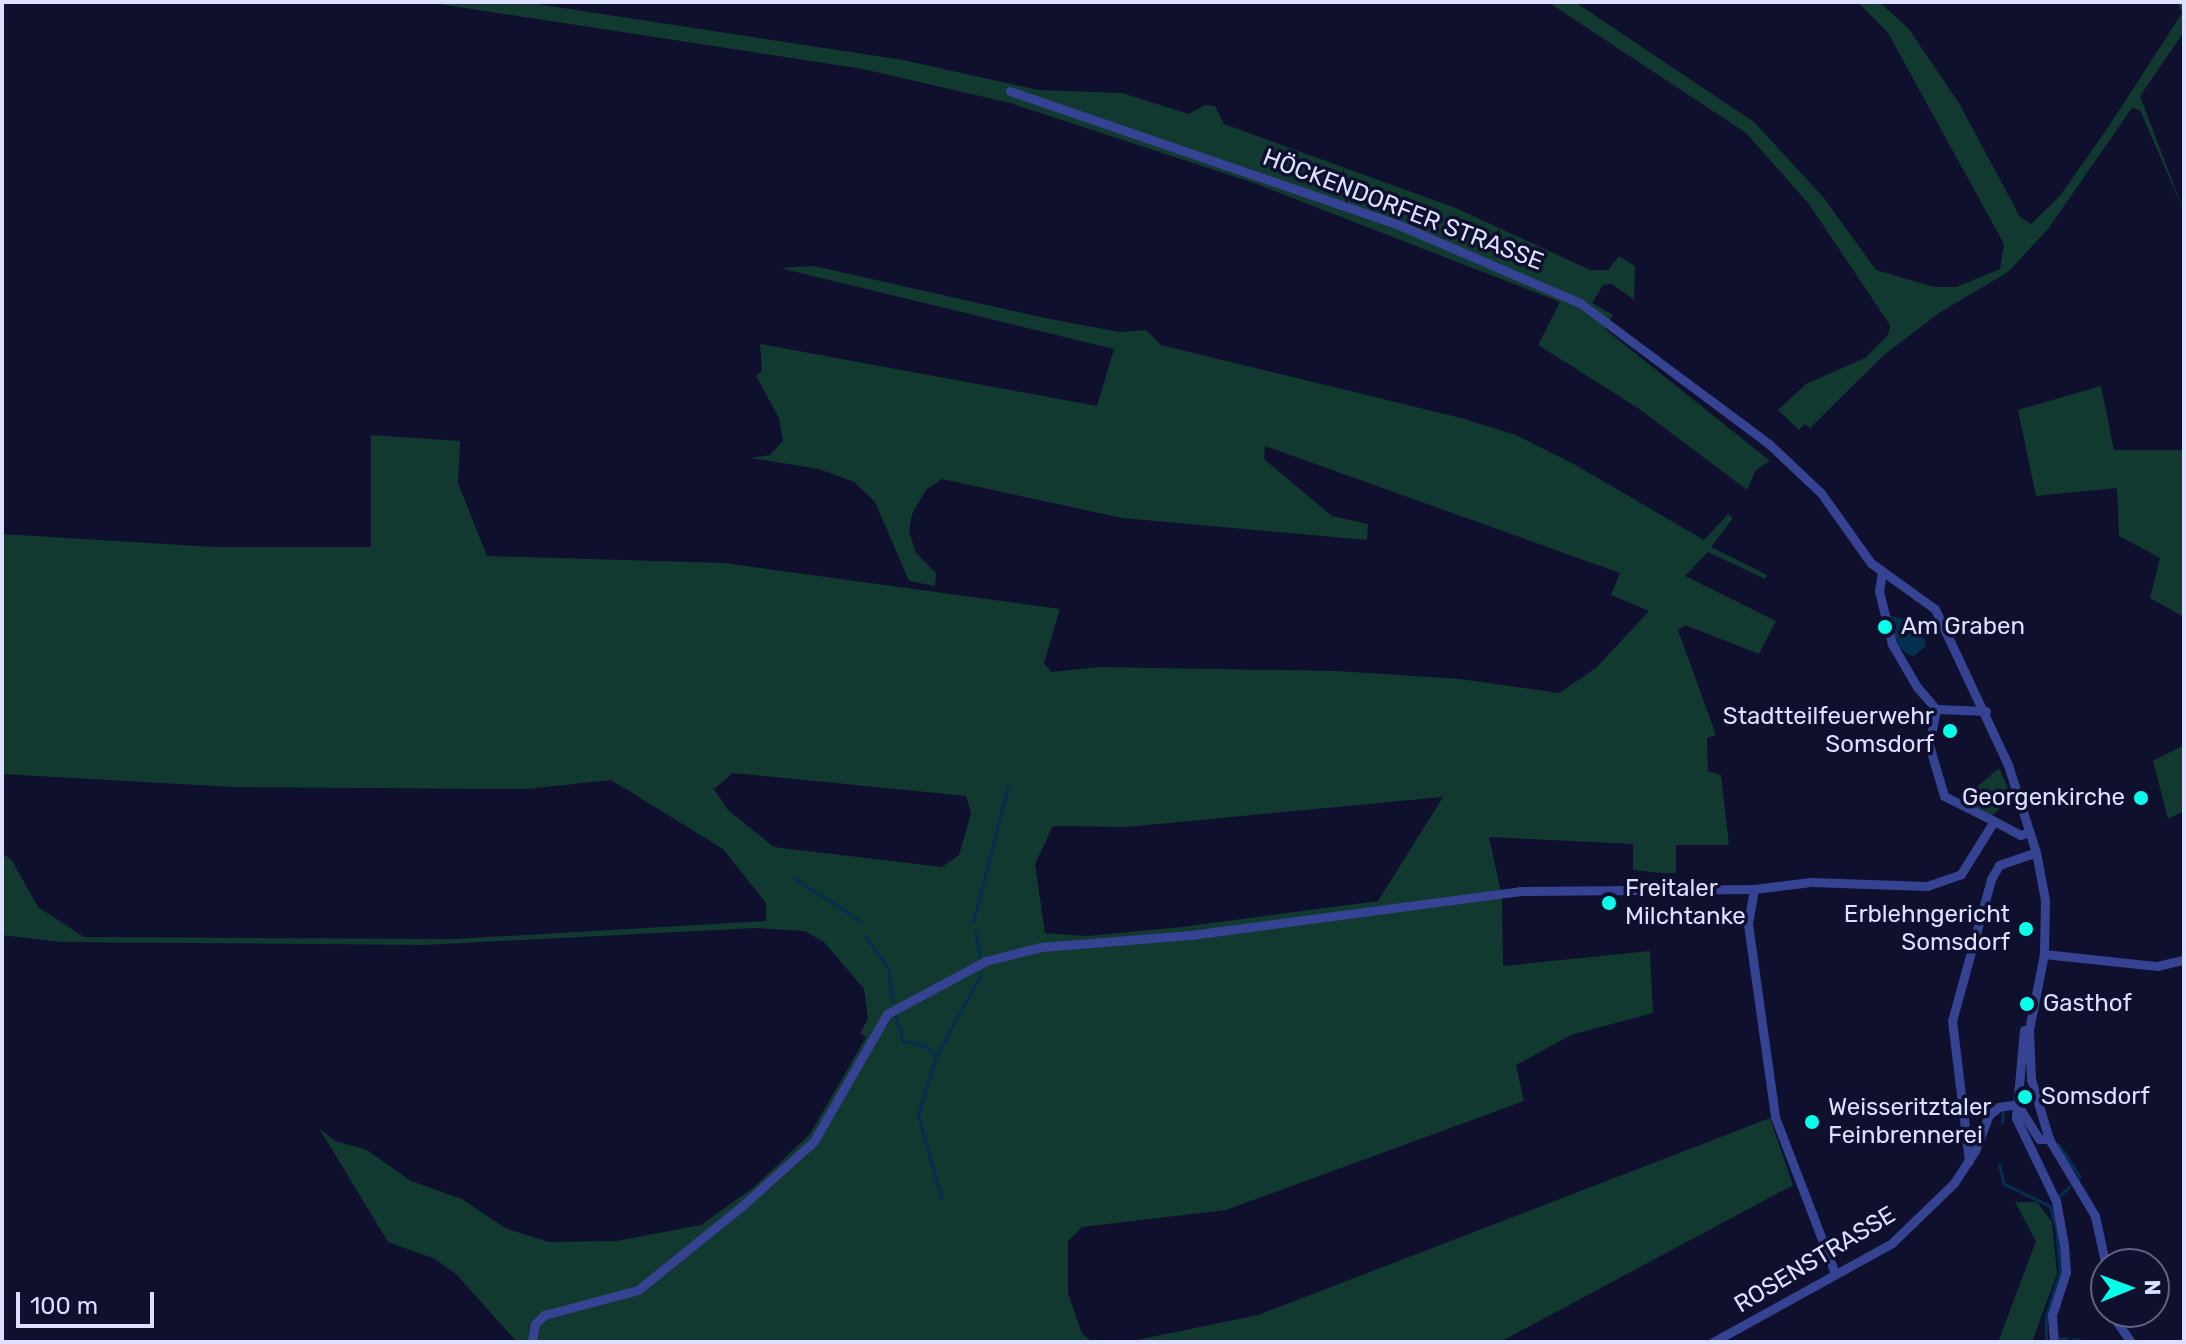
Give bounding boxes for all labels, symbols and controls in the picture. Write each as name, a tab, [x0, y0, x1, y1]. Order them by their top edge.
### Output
street label: HÖCKENDORFER STRASSE	[1259, 143, 1547, 277]
place label: Am Graben	[1901, 613, 2025, 641]
marker: Am Graben	[1876, 618, 1894, 636]
place label: Stadtteilfeuerwehr Somsdorf	[1723, 703, 1934, 759]
marker: Stadtteilfeuerwehr Somsdorf	[1941, 722, 1959, 740]
place label: Georgenkirche	[1962, 784, 2125, 812]
marker: Georgenkirche	[2132, 789, 2150, 807]
place label: Freitaler Milchtanke	[1625, 875, 1746, 931]
marker: Freitaler Milchtanke	[1600, 894, 1618, 912]
place label: Erblehngericht Somsdorf	[1844, 901, 2010, 957]
marker: Erblehngericht Somsdorf	[2017, 920, 2035, 938]
place label: Gasthof	[2043, 990, 2132, 1018]
marker: Gasthof	[2018, 995, 2036, 1013]
place label: Somsdorf	[2041, 1083, 2150, 1111]
marker: Somsdorf	[2016, 1088, 2034, 1106]
place label: Weisseritztaler Feinbrennerei	[1828, 1094, 1991, 1150]
marker: Weisseritztaler Feinbrennerei	[1803, 1113, 1821, 1131]
street label: ROSENSTRASSE	[1729, 1201, 1901, 1319]
north arrow	[2090, 1248, 2170, 1328]
scale bar	[20, 1276, 158, 1326]
text: N	[2139, 1279, 2166, 1296]
text: 100 m	[30, 1292, 98, 1320]

